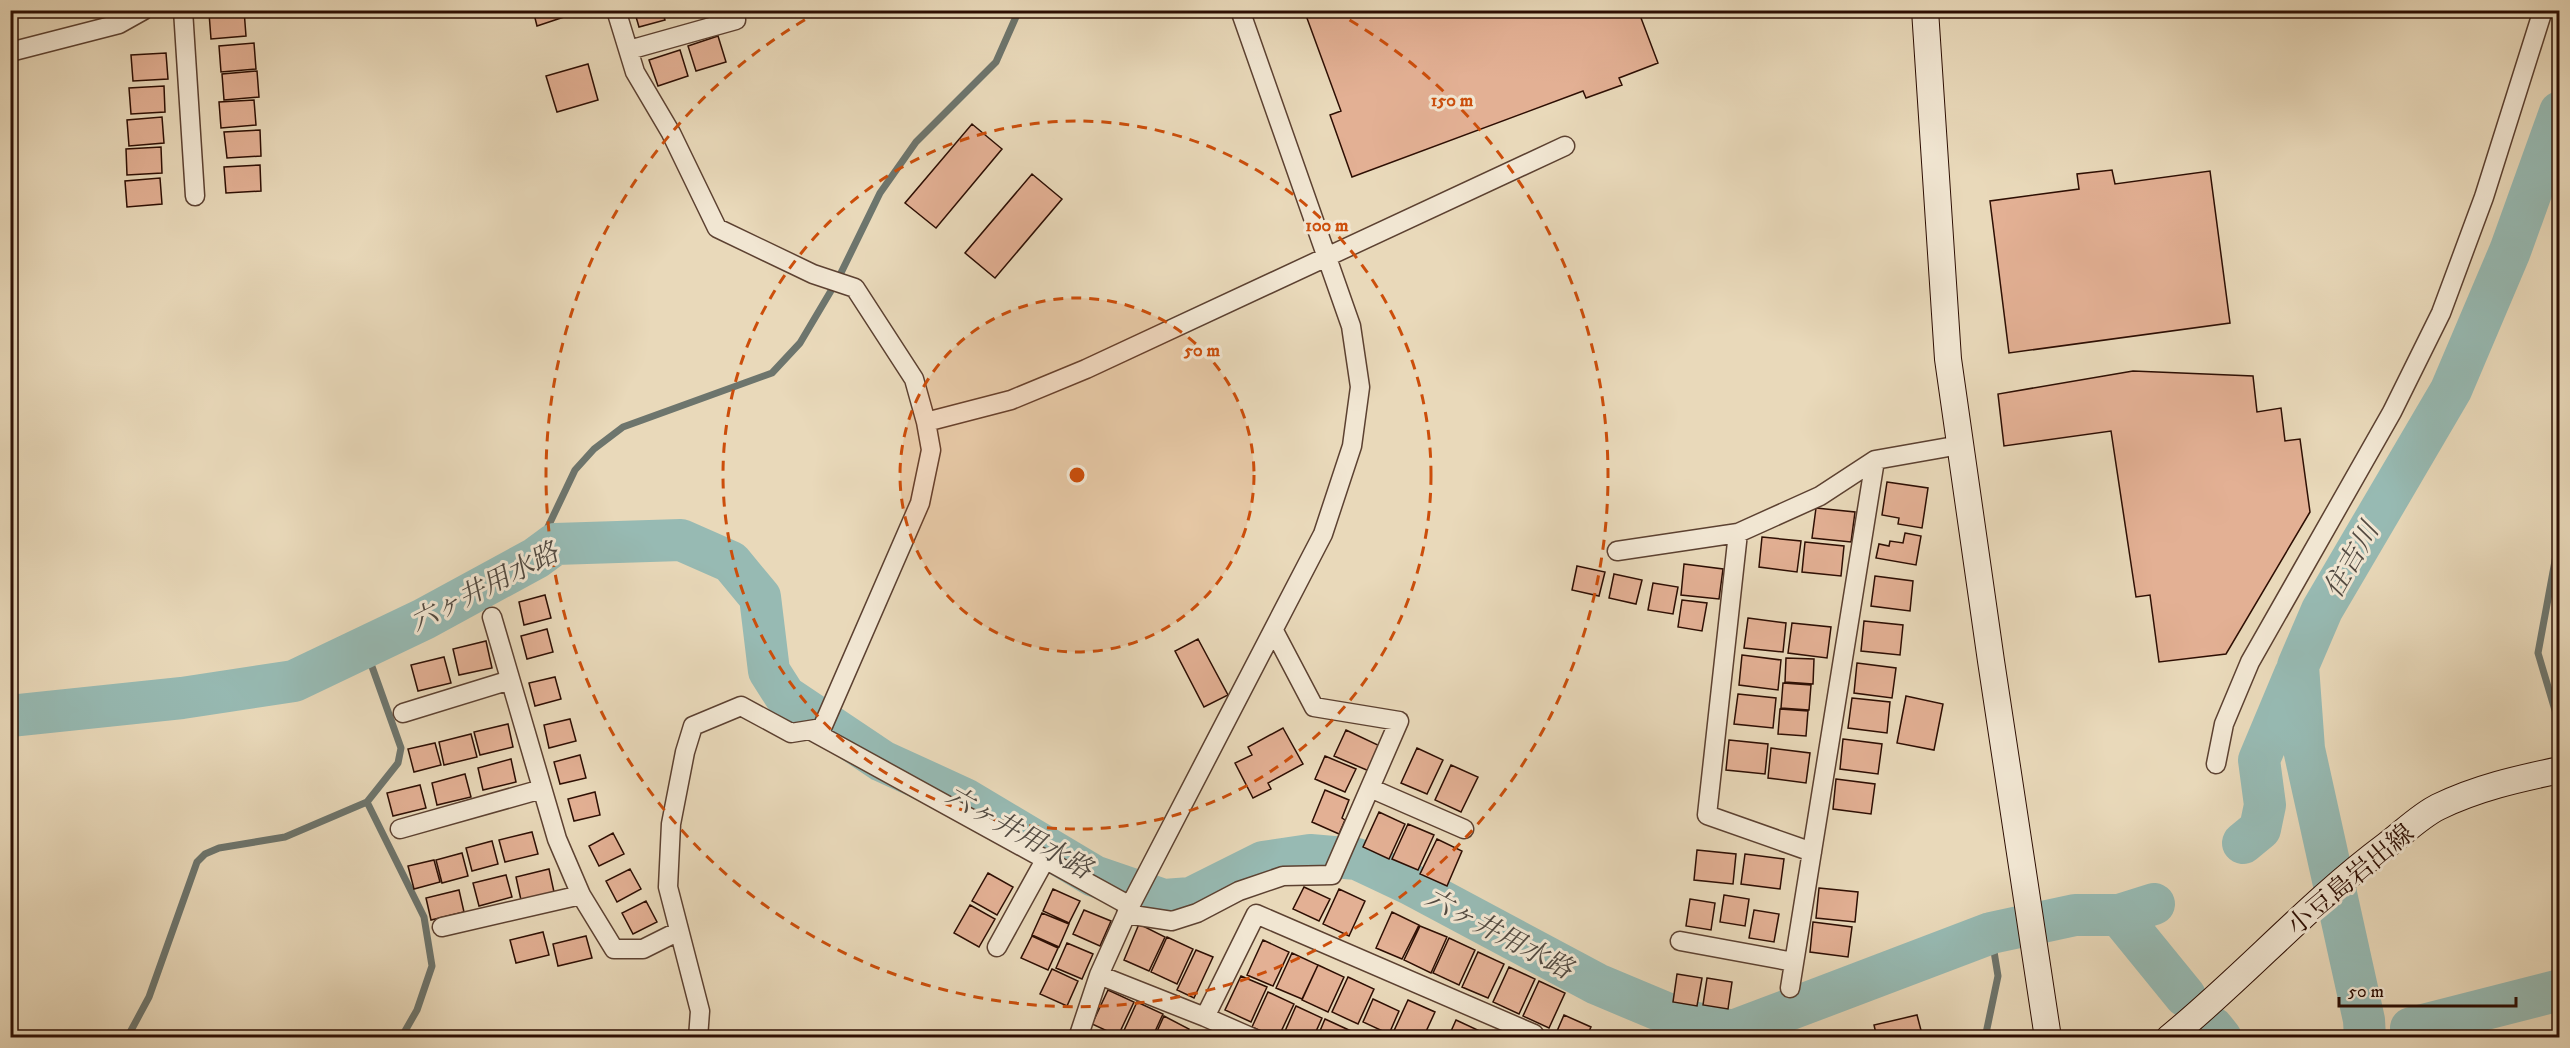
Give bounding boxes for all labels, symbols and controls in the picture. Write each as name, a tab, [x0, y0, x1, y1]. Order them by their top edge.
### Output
text: 150 m	[1431, 90, 1474, 112]
text: 100 m	[1305, 215, 1349, 237]
text: 50 m	[1183, 340, 1220, 362]
centre of rings	[1067, 465, 1087, 485]
water label: 住吉川	[2317, 514, 2388, 604]
water label: 六ヶ井用水路	[405, 535, 566, 640]
water label: 六ヶ井用水路	[939, 779, 1099, 888]
street label: 小豆島岩出線	[2281, 817, 2421, 943]
water label: 六ヶ井用水路	[1419, 881, 1580, 988]
scale bar	[2339, 970, 2516, 1008]
text: 50 m	[2348, 981, 2384, 1003]

